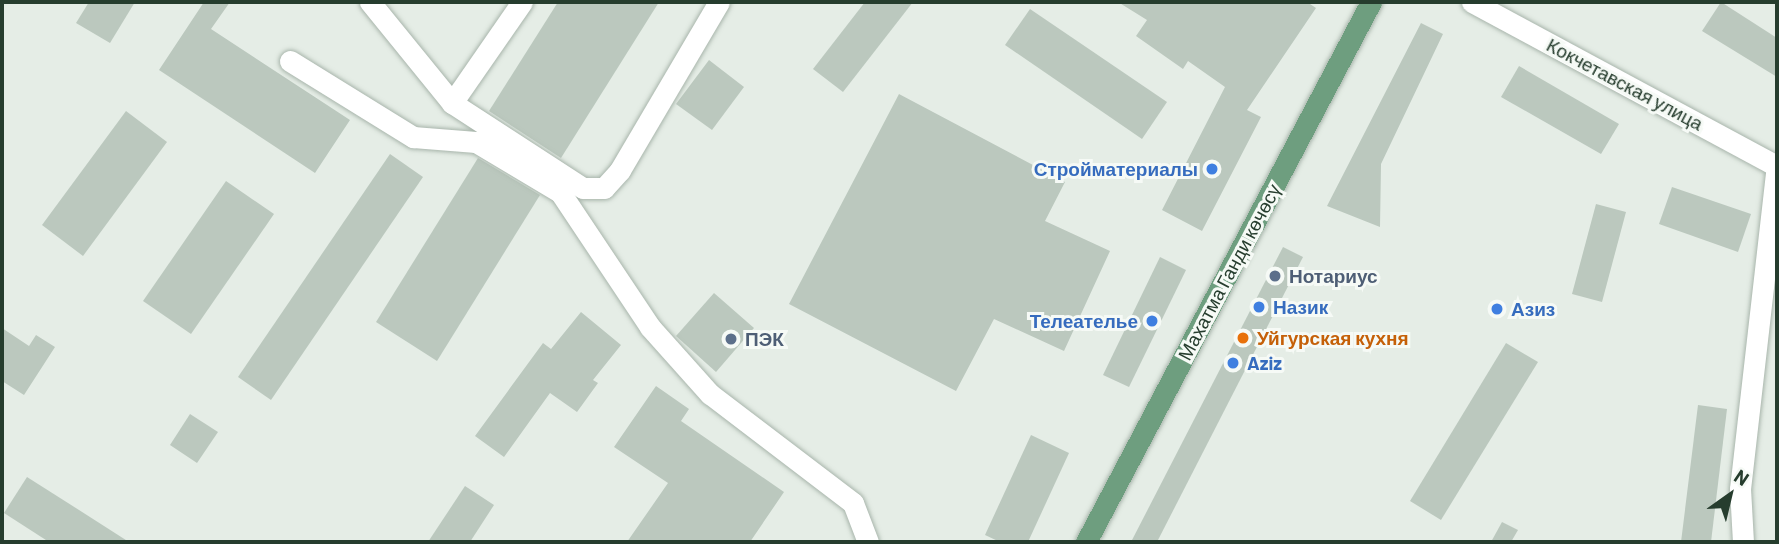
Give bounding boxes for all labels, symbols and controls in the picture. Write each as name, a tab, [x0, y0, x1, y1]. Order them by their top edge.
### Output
street label: Кокчетавская улица	[1543, 33, 1707, 135]
place label: Стройматериалы	[1034, 158, 1198, 180]
marker: Стройматериалы	[1204, 161, 1220, 177]
street label: Махатма Ганди көчөсү	[1173, 180, 1285, 364]
place label: Нотариус	[1289, 265, 1378, 287]
marker: Нотариус	[1267, 268, 1283, 284]
place label: Назик	[1273, 296, 1328, 318]
place label: Азиз	[1511, 298, 1555, 320]
marker: Назик	[1251, 299, 1267, 315]
marker: Азиз	[1489, 301, 1505, 317]
place label: Телеателье	[1030, 310, 1138, 332]
marker: Телеателье	[1144, 313, 1160, 329]
place label: Уйгурская кухня	[1257, 327, 1409, 349]
place label: ПЭК	[745, 328, 784, 350]
marker: Уйгурская кухня	[1235, 330, 1251, 346]
marker: ПЭК	[723, 331, 739, 347]
place label: Aziz	[1247, 352, 1282, 374]
marker: Aziz	[1225, 355, 1241, 371]
north arrow	[1695, 460, 1765, 530]
text: N	[1730, 464, 1754, 490]

